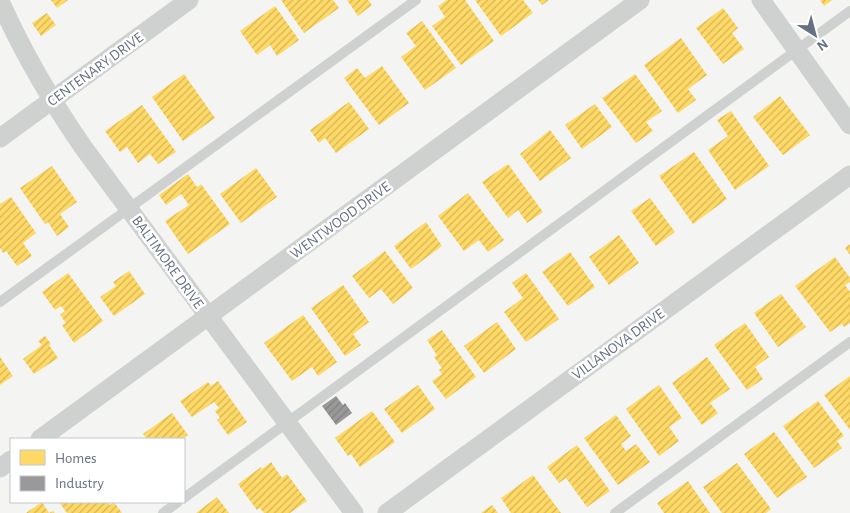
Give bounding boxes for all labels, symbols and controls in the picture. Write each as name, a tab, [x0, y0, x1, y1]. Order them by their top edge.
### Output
north arrow	[790, 10, 840, 60]
street label: CENTENARY DRIVE	[45, 30, 146, 109]
text: N	[814, 36, 830, 53]
street label: WENTWOOD DRIVE	[287, 179, 393, 262]
street label: BALTIMORE DRIVE	[129, 213, 206, 311]
street label: VILLANOVA DRIVE	[570, 306, 667, 383]
legend	[10, 438, 185, 503]
text: Homes	[55, 451, 97, 466]
text: Industry	[55, 476, 104, 491]

